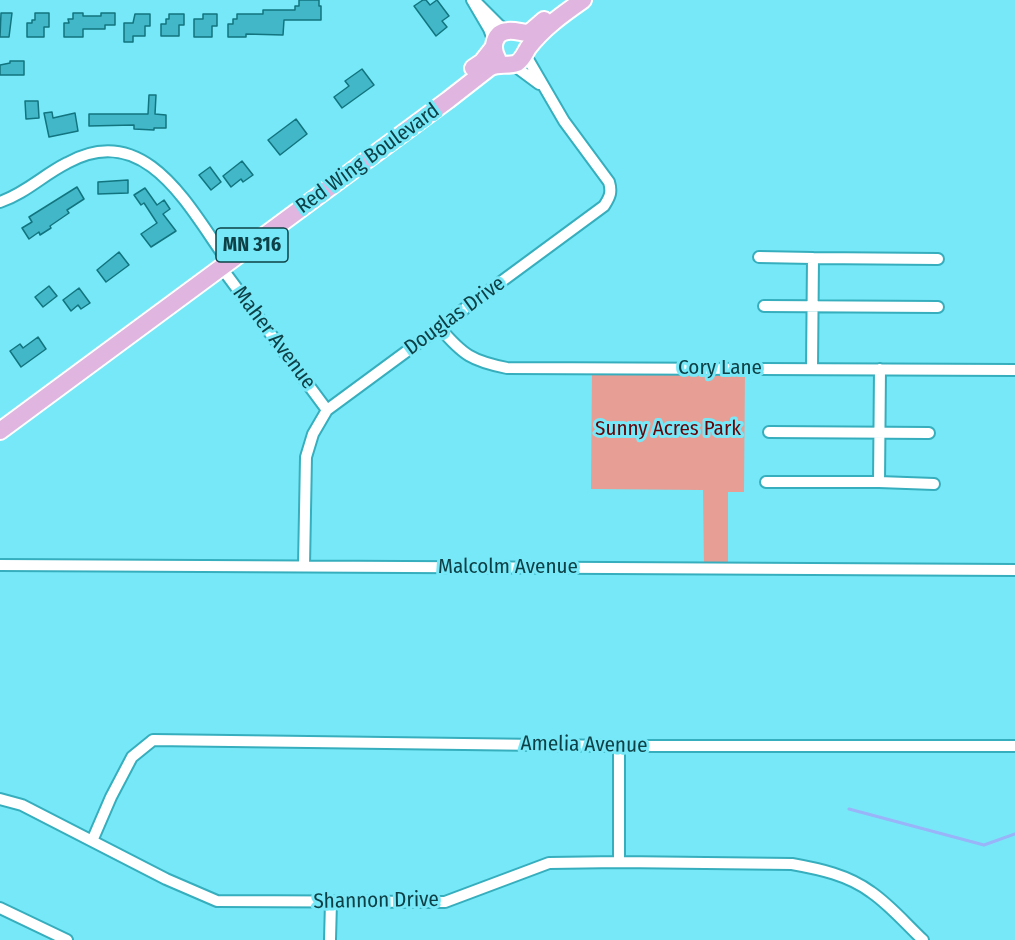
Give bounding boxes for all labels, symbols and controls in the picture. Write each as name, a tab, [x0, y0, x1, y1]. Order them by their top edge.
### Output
street label: Red Wing Boulevard	[291, 99, 445, 219]
road number: MN 316	[216, 228, 288, 262]
street label: Douglas Drive	[400, 271, 510, 361]
street label: Maher Avenue	[227, 282, 321, 394]
street label: Cory Lane	[678, 355, 762, 381]
park label: Sunny Acres Park	[595, 416, 741, 442]
street label: Malcolm Avenue	[438, 554, 578, 580]
street label: Amelia Avenue	[520, 731, 648, 759]
street label: Shannon Drive	[313, 887, 439, 915]

